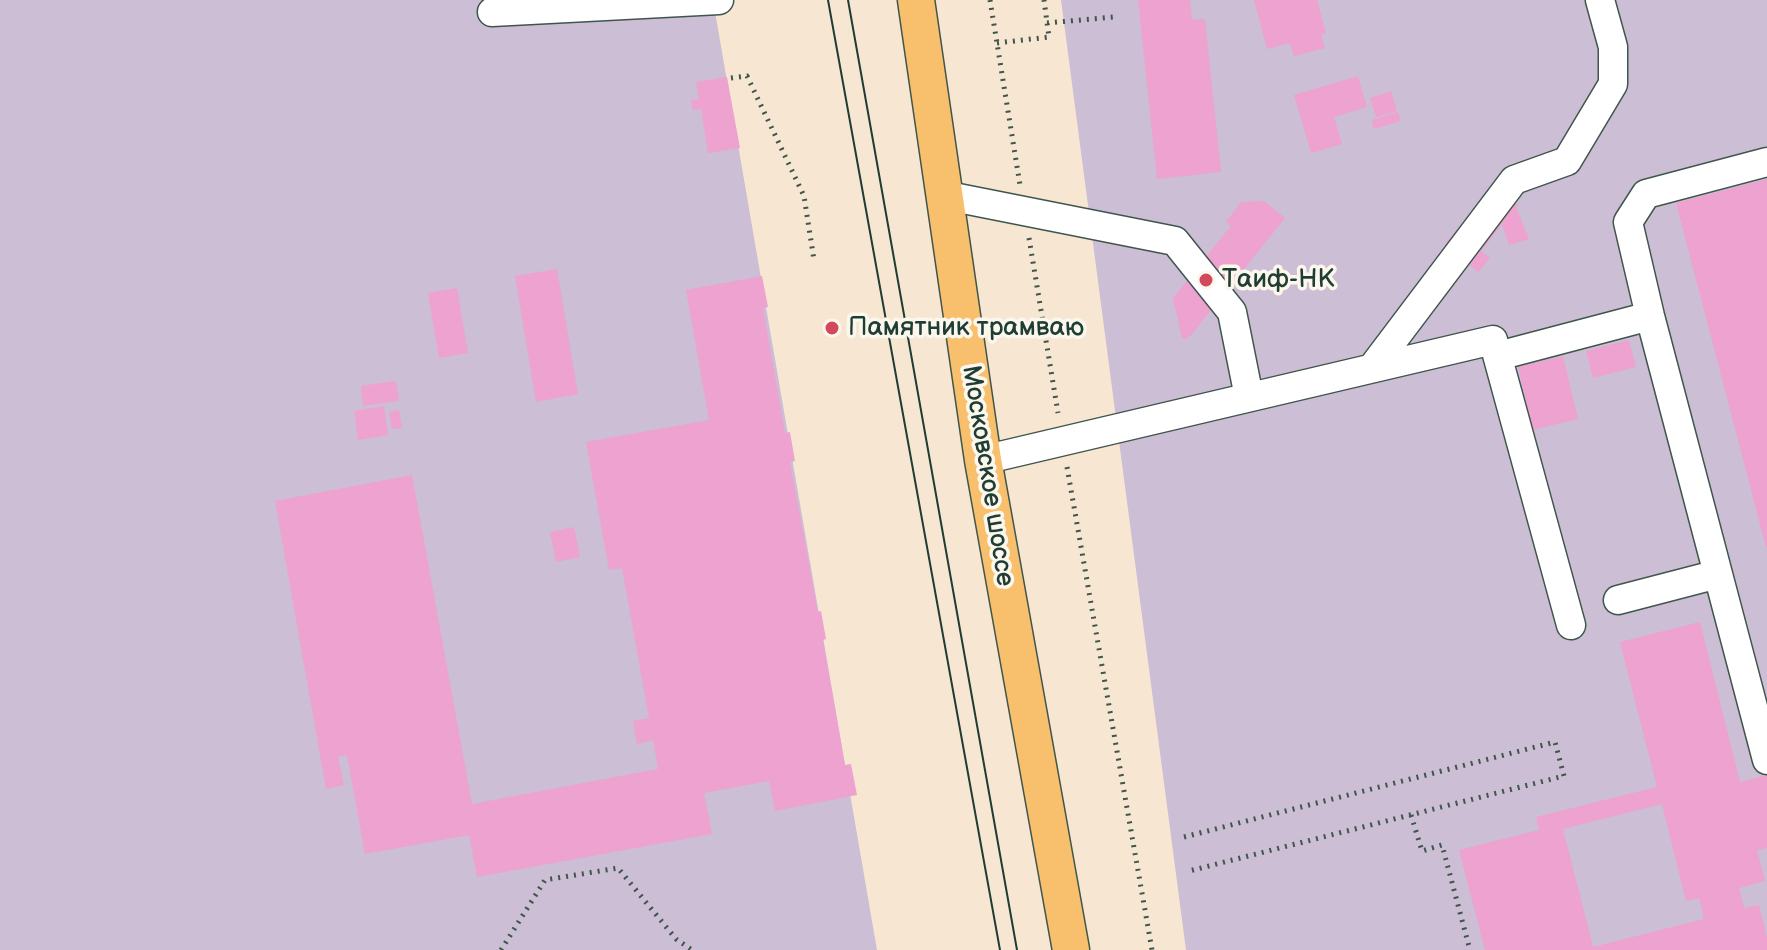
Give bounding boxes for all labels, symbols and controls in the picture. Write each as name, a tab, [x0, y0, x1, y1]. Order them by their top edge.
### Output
place label: Таиф-НК	[1222, 264, 1334, 296]
marker: Таиф-НК	[1197, 271, 1215, 289]
place label: Памятник трамваю	[848, 312, 1084, 344]
marker: Памятник трамваю	[823, 319, 841, 337]
street label: Московское шоссе	[954, 363, 1020, 589]

